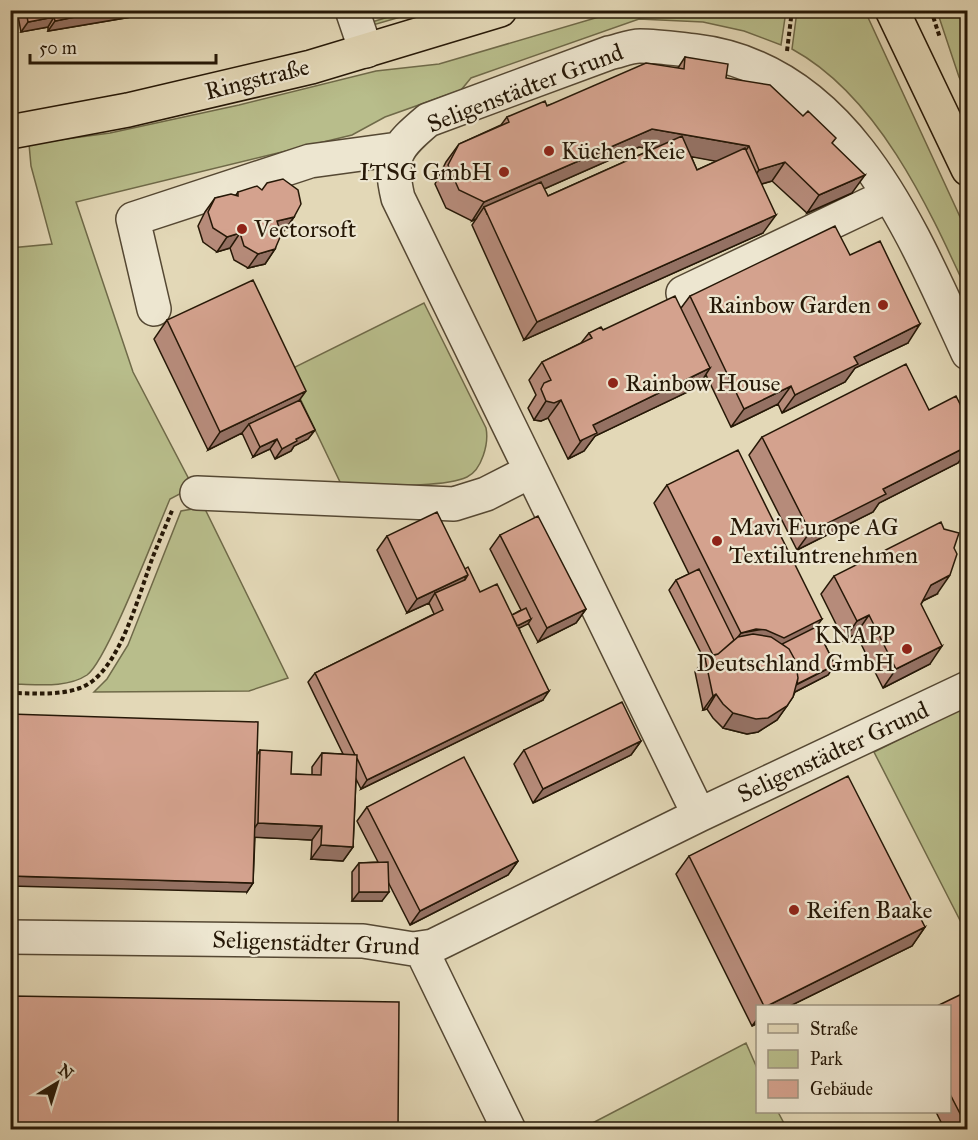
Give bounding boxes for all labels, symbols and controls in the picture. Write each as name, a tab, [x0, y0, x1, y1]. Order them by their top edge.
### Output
scale bar	[30, 27, 216, 65]
text: 50 m	[39, 37, 77, 59]
street label: Seligenstädter Grund	[423, 37, 627, 139]
street label: Ringstraße	[202, 52, 312, 106]
place label: Küchen Keie	[561, 136, 685, 166]
marker: Küchen Keie	[542, 144, 556, 158]
place label: ITSG GmbH	[359, 157, 492, 187]
marker: ITSG GmbH	[497, 165, 511, 179]
place label: Vectorsoft	[253, 214, 357, 244]
marker: Vectorsoft	[235, 222, 249, 236]
place label: Rainbow Garden	[708, 290, 871, 320]
marker: Rainbow Garden	[876, 298, 890, 312]
place label: Rainbow House	[625, 368, 781, 398]
marker: Rainbow House	[606, 376, 620, 390]
place label: Mavi Europe AG Textiluntrenehmen	[729, 512, 918, 570]
marker: Mavi Europe AG Textiluntrenehmen	[710, 534, 724, 548]
place label: KNAPP Deutschland GmbH	[696, 620, 895, 678]
marker: KNAPP Deutschland GmbH	[900, 642, 914, 656]
street label: Seligenstädter Grund	[733, 695, 933, 809]
place label: Reifen Baake	[806, 895, 932, 925]
marker: Reifen Baake	[787, 903, 801, 917]
street label: Seligenstädter Grund	[212, 924, 420, 962]
legend	[756, 1005, 951, 1113]
text: Straße	[810, 1018, 858, 1040]
text: Park	[810, 1048, 843, 1070]
north arrow	[27, 1053, 87, 1113]
text: N	[55, 1060, 77, 1083]
text: Gebäude	[810, 1078, 873, 1100]

